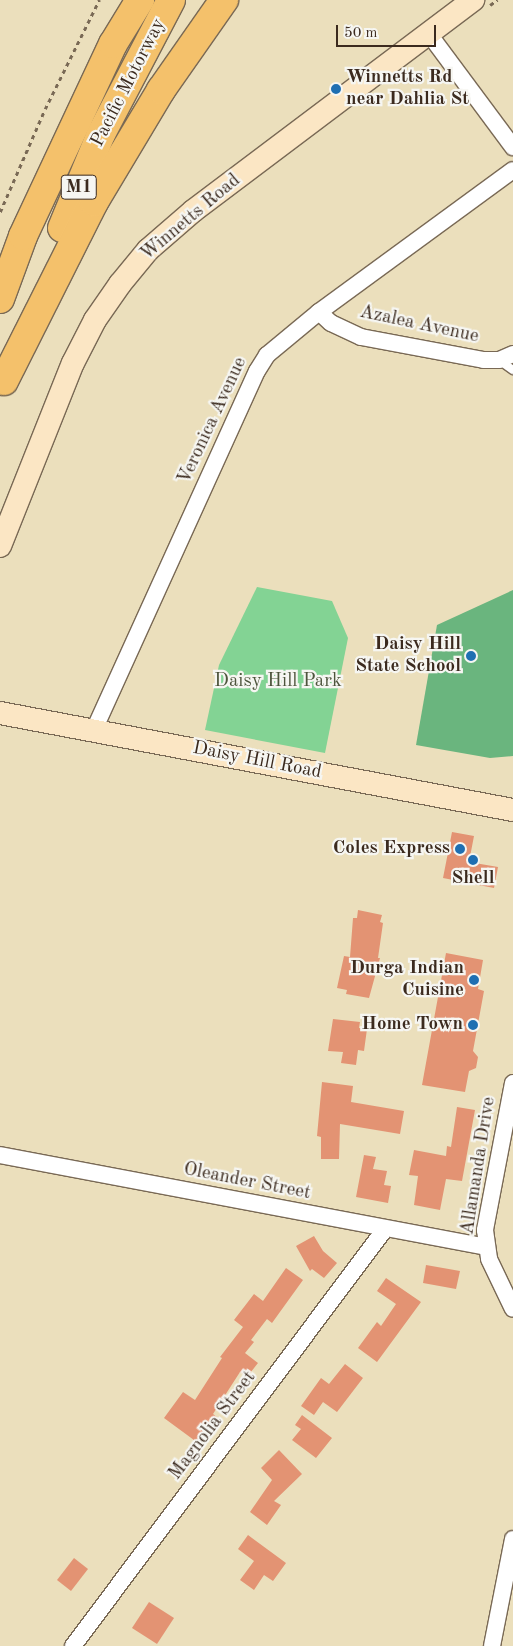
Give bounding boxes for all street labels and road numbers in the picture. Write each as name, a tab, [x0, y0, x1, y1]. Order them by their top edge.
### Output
street label: Pacific Motorway	[87, 15, 171, 151]
street label: Winnetts Road	[137, 170, 245, 266]
road number: M1	[60, 172, 98, 202]
street label: Azalea Avenue	[357, 301, 481, 349]
street label: Veronica Avenue	[174, 354, 252, 488]
street label: Daisy Hill Road	[191, 737, 323, 785]
street label: Allamanda Drive	[457, 1095, 501, 1237]
street label: Oleander Street	[182, 1159, 312, 1205]
street label: Magnolia Street	[165, 1367, 261, 1485]

